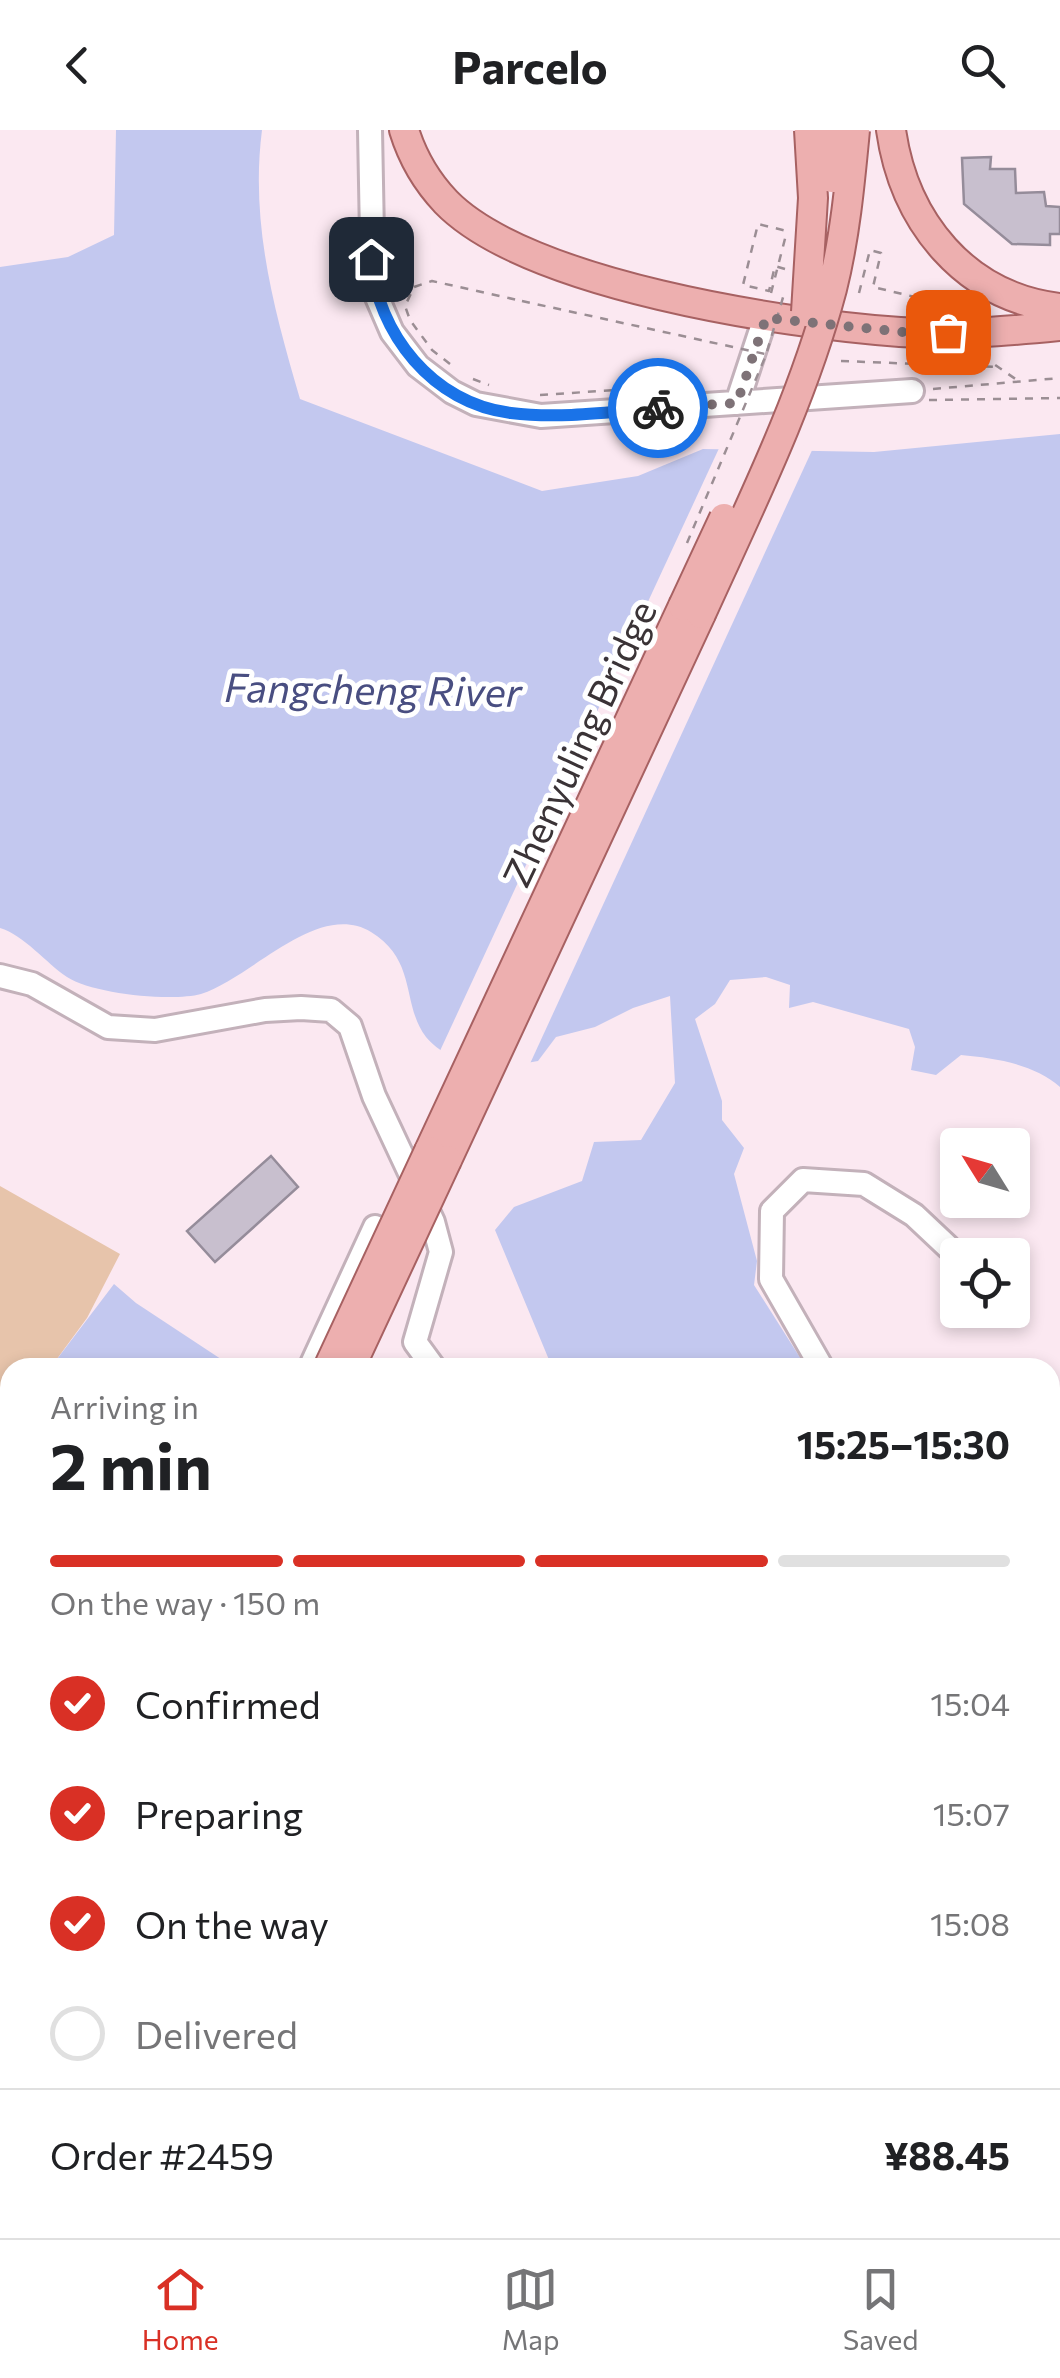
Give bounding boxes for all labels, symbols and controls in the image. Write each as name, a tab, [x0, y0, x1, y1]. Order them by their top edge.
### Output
icon: back	[50, 38, 105, 93]
text: Parcelo	[452, 38, 608, 93]
icon: search	[955, 38, 1010, 93]
pin	[329, 217, 414, 302]
icon: home	[344, 232, 399, 287]
pin	[906, 290, 991, 375]
icon: bag	[921, 305, 976, 360]
courier	[608, 358, 708, 458]
icon: bike	[631, 381, 686, 436]
street label: Zhenyuling Bridge	[491, 592, 665, 894]
water label: Fangcheng River	[224, 661, 524, 715]
north arrow	[940, 1128, 1030, 1218]
map controls	[940, 1128, 1030, 1328]
button: locate	[940, 1238, 1030, 1328]
text: Arriving in	[50, 1386, 199, 1426]
text: 15:25–15:30	[797, 1420, 1010, 1467]
text: 2 min	[50, 1424, 212, 1503]
text: On the way · 150 m	[50, 1582, 320, 1622]
icon: check	[50, 1676, 105, 1731]
text: Confirmed	[135, 1680, 321, 1727]
text: 15:04	[930, 1683, 1010, 1723]
icon: check	[50, 1786, 105, 1841]
text: Preparing	[135, 1790, 303, 1837]
text: 15:07	[933, 1793, 1010, 1833]
icon: check	[50, 1896, 105, 1951]
text: On the way	[135, 1900, 329, 1947]
text: 15:08	[930, 1903, 1010, 1943]
text: Delivered	[135, 2010, 298, 2057]
text: Order #2459	[50, 2131, 274, 2178]
text: ¥88.45	[884, 2131, 1010, 2178]
tab: Home	[142, 2262, 219, 2356]
tab: Map	[502, 2262, 560, 2356]
tab: Saved	[843, 2262, 918, 2356]

